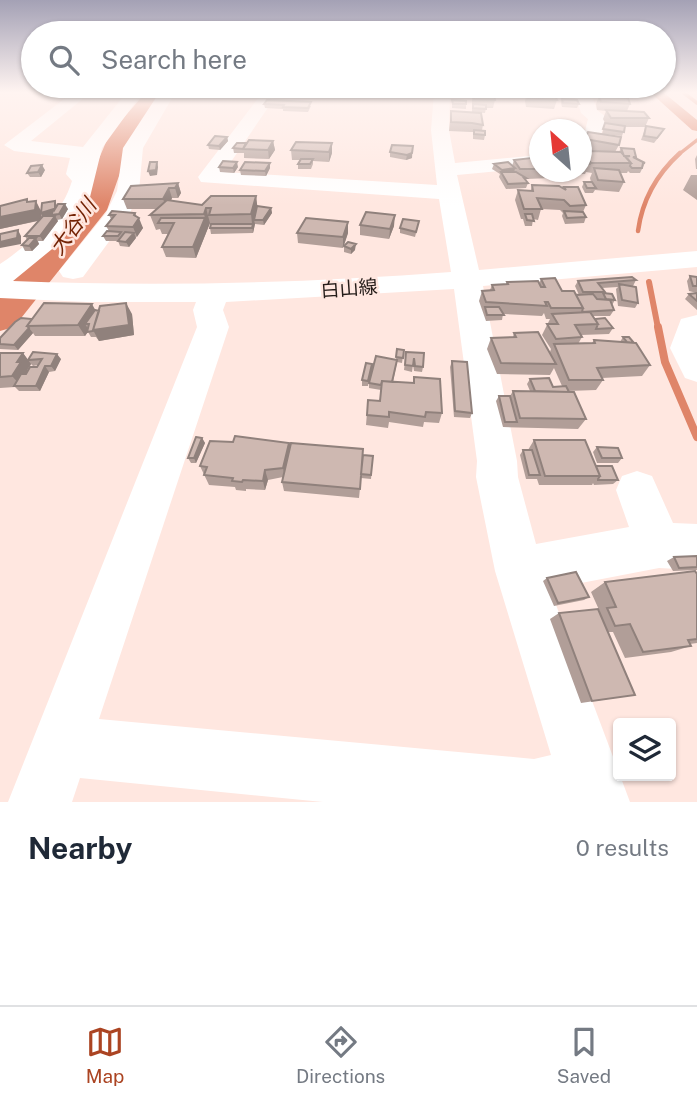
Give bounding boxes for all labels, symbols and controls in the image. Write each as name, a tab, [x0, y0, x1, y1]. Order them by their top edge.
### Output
search box	[21, 21, 676, 98]
icon: search	[45, 41, 83, 79]
text: Search here	[101, 44, 247, 75]
north arrow	[529, 119, 592, 182]
water label: 大谷川	[44, 192, 102, 260]
street label: 白山線	[320, 275, 378, 301]
map controls	[613, 718, 676, 781]
button: layers	[613, 718, 676, 781]
text: Nearby	[28, 830, 132, 866]
text: 0 results	[576, 834, 669, 861]
tab: Map	[86, 1023, 124, 1087]
tab: Directions	[296, 1023, 385, 1087]
tab: Saved	[557, 1023, 611, 1087]

